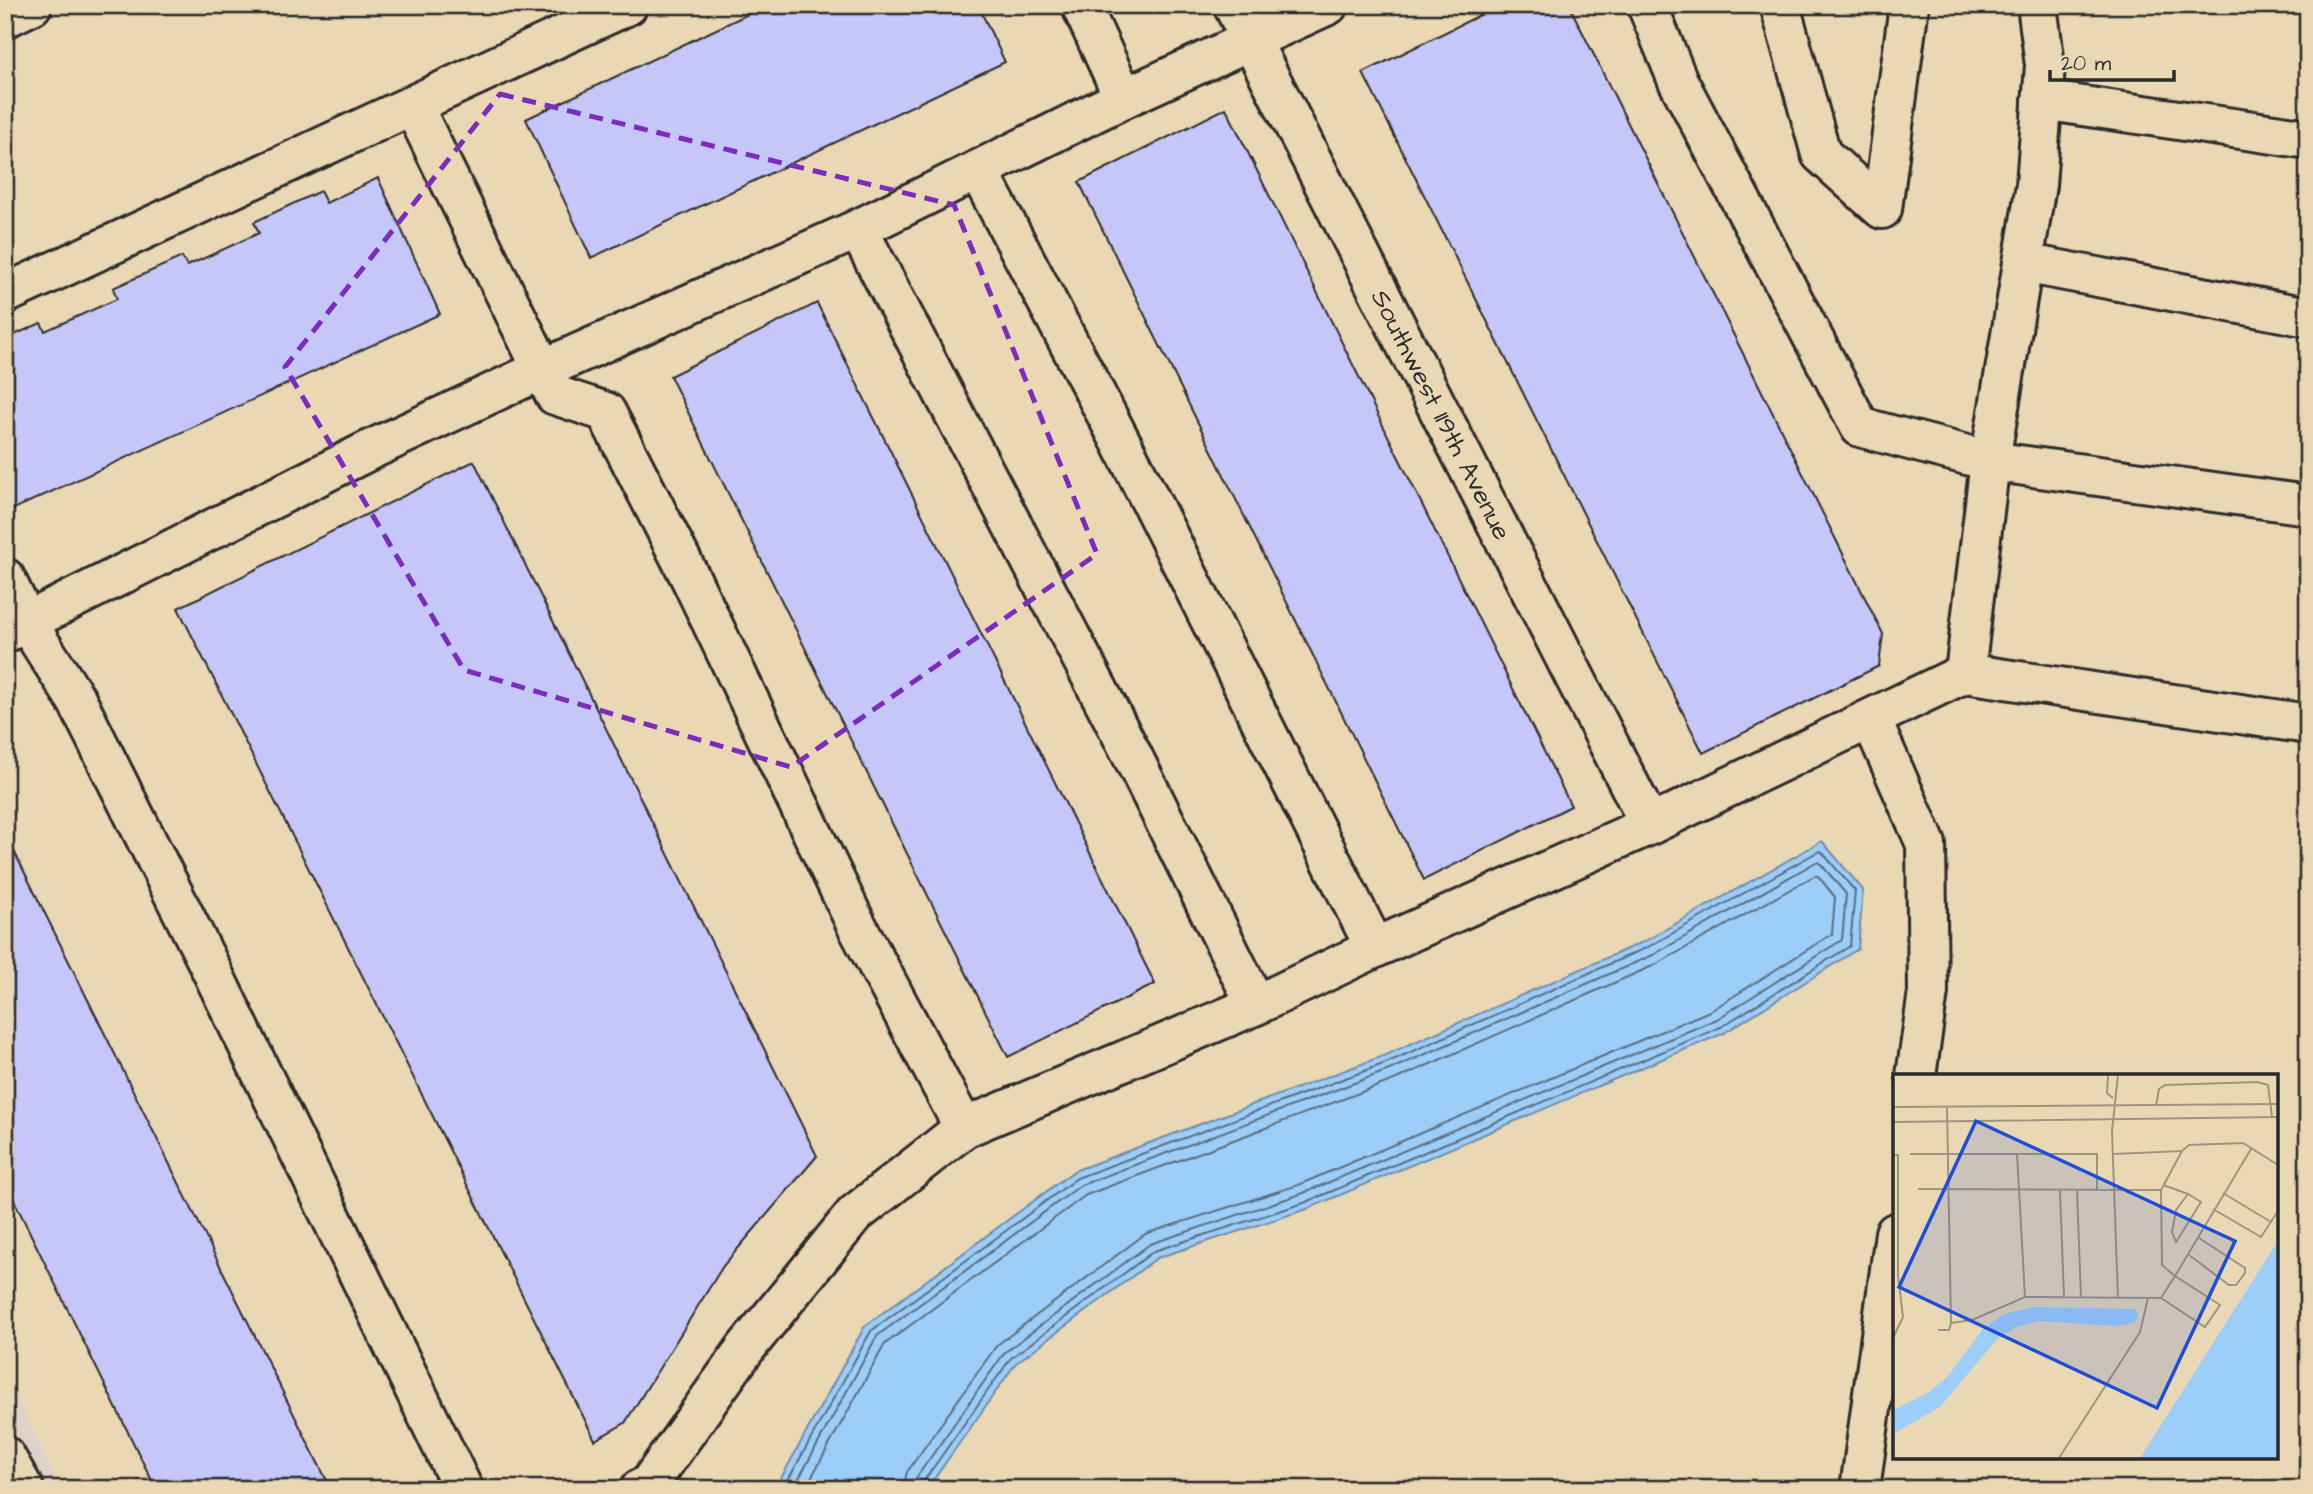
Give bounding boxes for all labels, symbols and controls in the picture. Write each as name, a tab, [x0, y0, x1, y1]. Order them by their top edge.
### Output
scale bar	[2050, 38, 2175, 82]
text: 20 m	[2061, 49, 2112, 78]
street label: Southwest 119th Avenue	[1362, 284, 1520, 546]
inset map	[1893, 1074, 2278, 1459]

